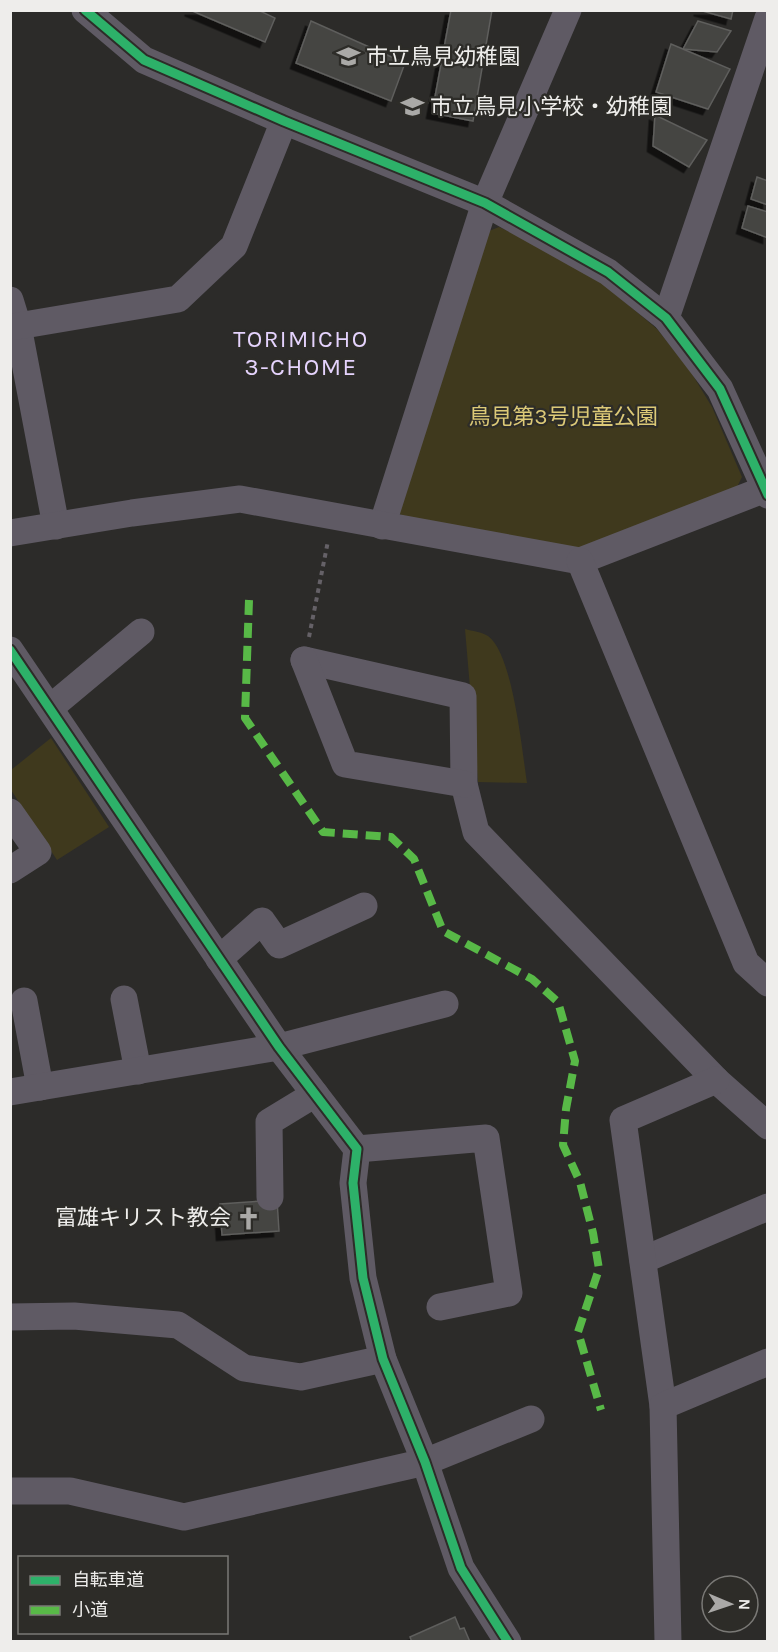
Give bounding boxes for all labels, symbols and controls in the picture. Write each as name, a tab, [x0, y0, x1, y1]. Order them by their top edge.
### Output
school or university icon: 市立鳥見幼稚園	[335, 44, 361, 70]
place label: 市立鳥見幼稚園	[366, 44, 520, 70]
school or university icon: 市立鳥見小学校・幼稚園	[399, 94, 425, 120]
place label: 市立鳥見小学校・幼稚園	[430, 94, 672, 120]
district label: TORIMICHO 3-CHOME	[233, 325, 369, 381]
park label: 鳥見第3号児童公園	[469, 404, 658, 430]
place label: 富雄キリスト教会	[55, 1205, 231, 1231]
church icon: 富雄キリスト教会	[236, 1205, 262, 1231]
legend	[18, 1556, 228, 1634]
text: 自転車道	[72, 1569, 144, 1591]
north arrow	[700, 1574, 760, 1634]
text: N	[735, 1598, 754, 1611]
text: 小道	[72, 1599, 108, 1621]

